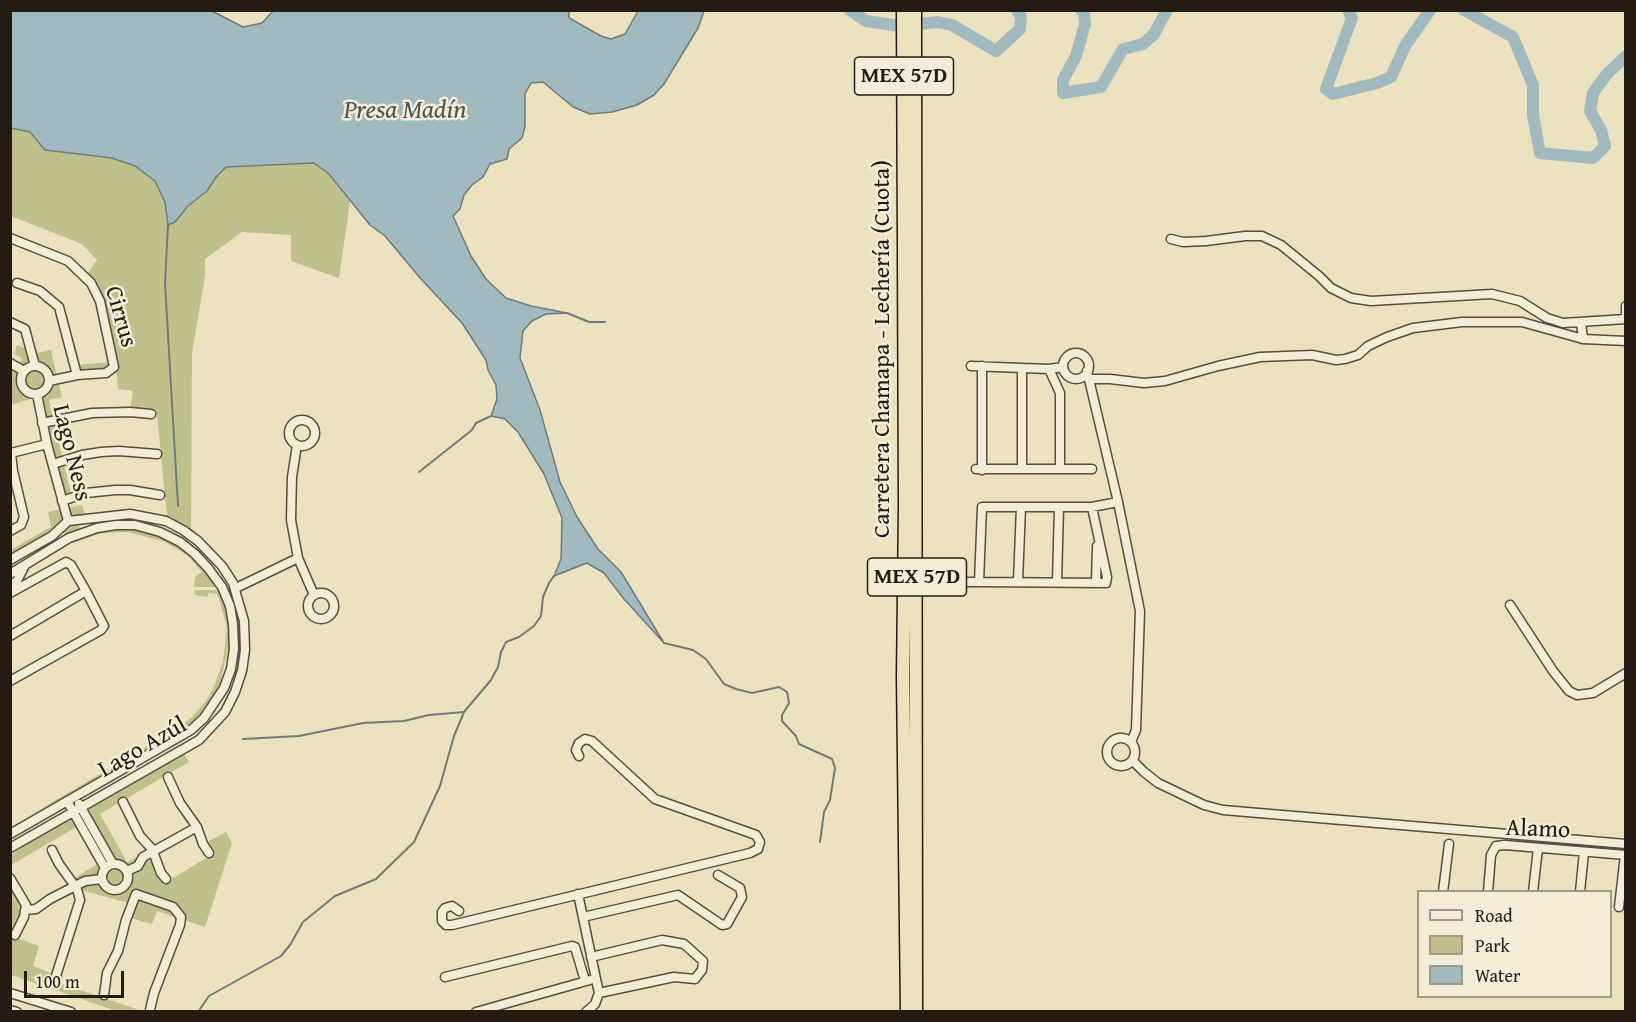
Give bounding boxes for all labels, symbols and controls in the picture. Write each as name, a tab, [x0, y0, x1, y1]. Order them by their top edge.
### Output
road number: MEX 57D	[854, 57, 954, 95]
water label: Presa Madín	[344, 95, 466, 127]
street label: Carretera Chamapa - Lechería (Cuota)	[869, 160, 897, 538]
street label: Cirrus	[98, 283, 142, 351]
street label: Lago Ness	[45, 402, 97, 504]
road number: MEX 57D	[868, 558, 966, 596]
street label: Lago Azúl	[94, 711, 192, 785]
street label: Alamo	[1505, 814, 1571, 846]
legend	[1417, 890, 1612, 998]
text: Road	[1475, 902, 1513, 929]
text: Park	[1475, 932, 1510, 959]
scale bar	[27, 959, 128, 997]
text: Water	[1475, 962, 1520, 989]
text: 100 m	[35, 968, 80, 995]

